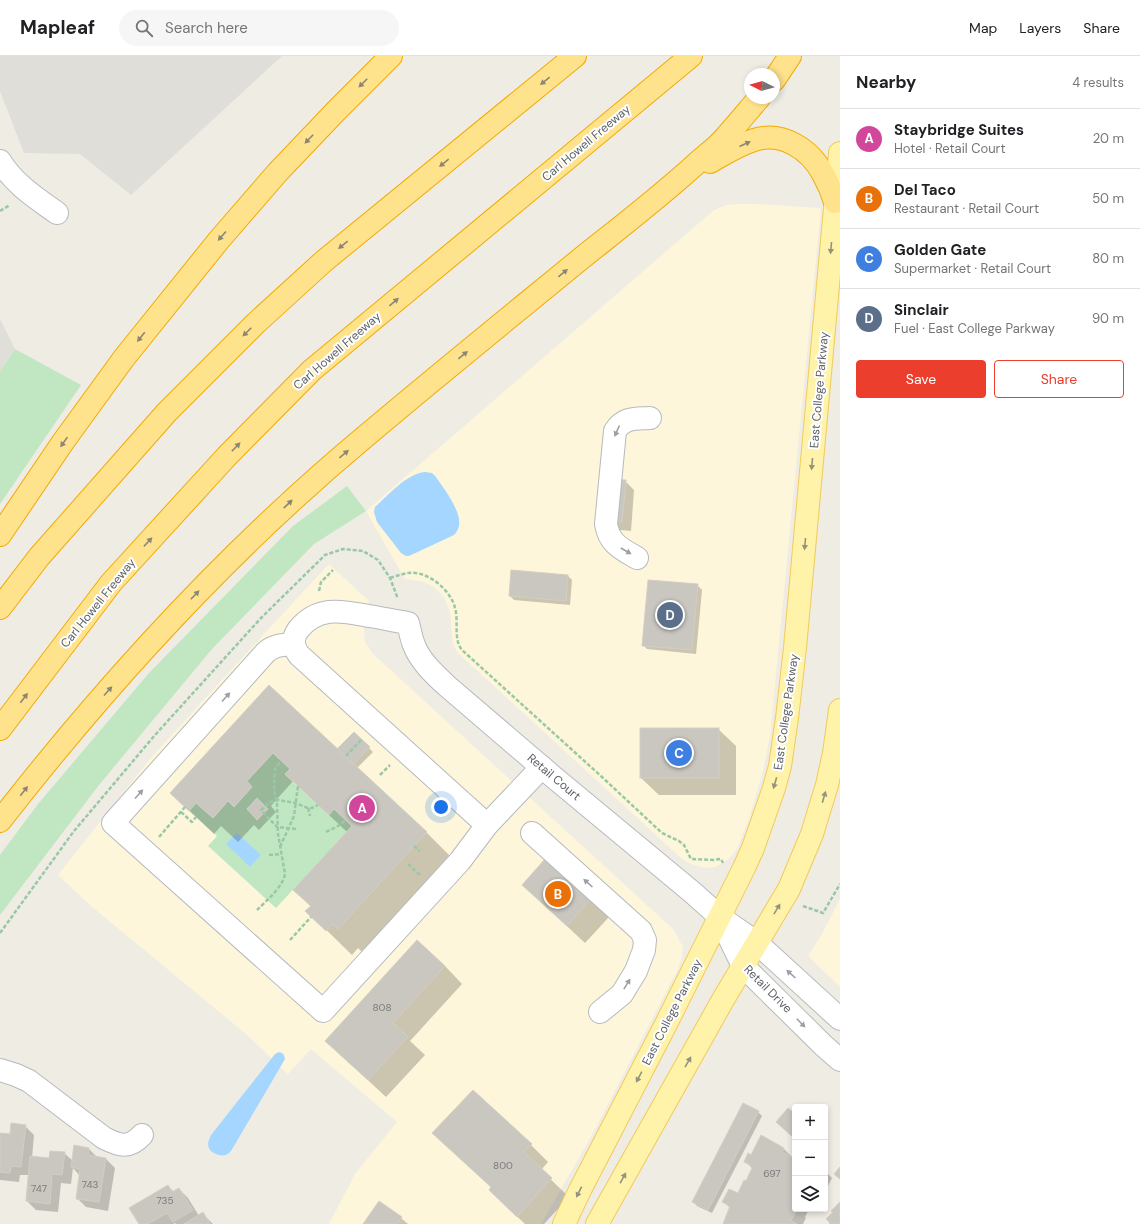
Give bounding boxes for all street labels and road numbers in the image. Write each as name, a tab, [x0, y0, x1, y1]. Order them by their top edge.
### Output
street label: Carl Howell Freeway	[538, 101, 634, 185]
street label: Carl Howell Freeway	[290, 308, 384, 393]
street label: East College Parkway	[806, 331, 832, 449]
street label: Carl Howell Freeway	[57, 555, 139, 651]
street label: East College Parkway	[770, 653, 802, 771]
street label: Retail Court	[524, 750, 584, 804]
street label: East College Parkway	[638, 956, 706, 1068]
street label: Retail Drive	[741, 962, 796, 1017]

